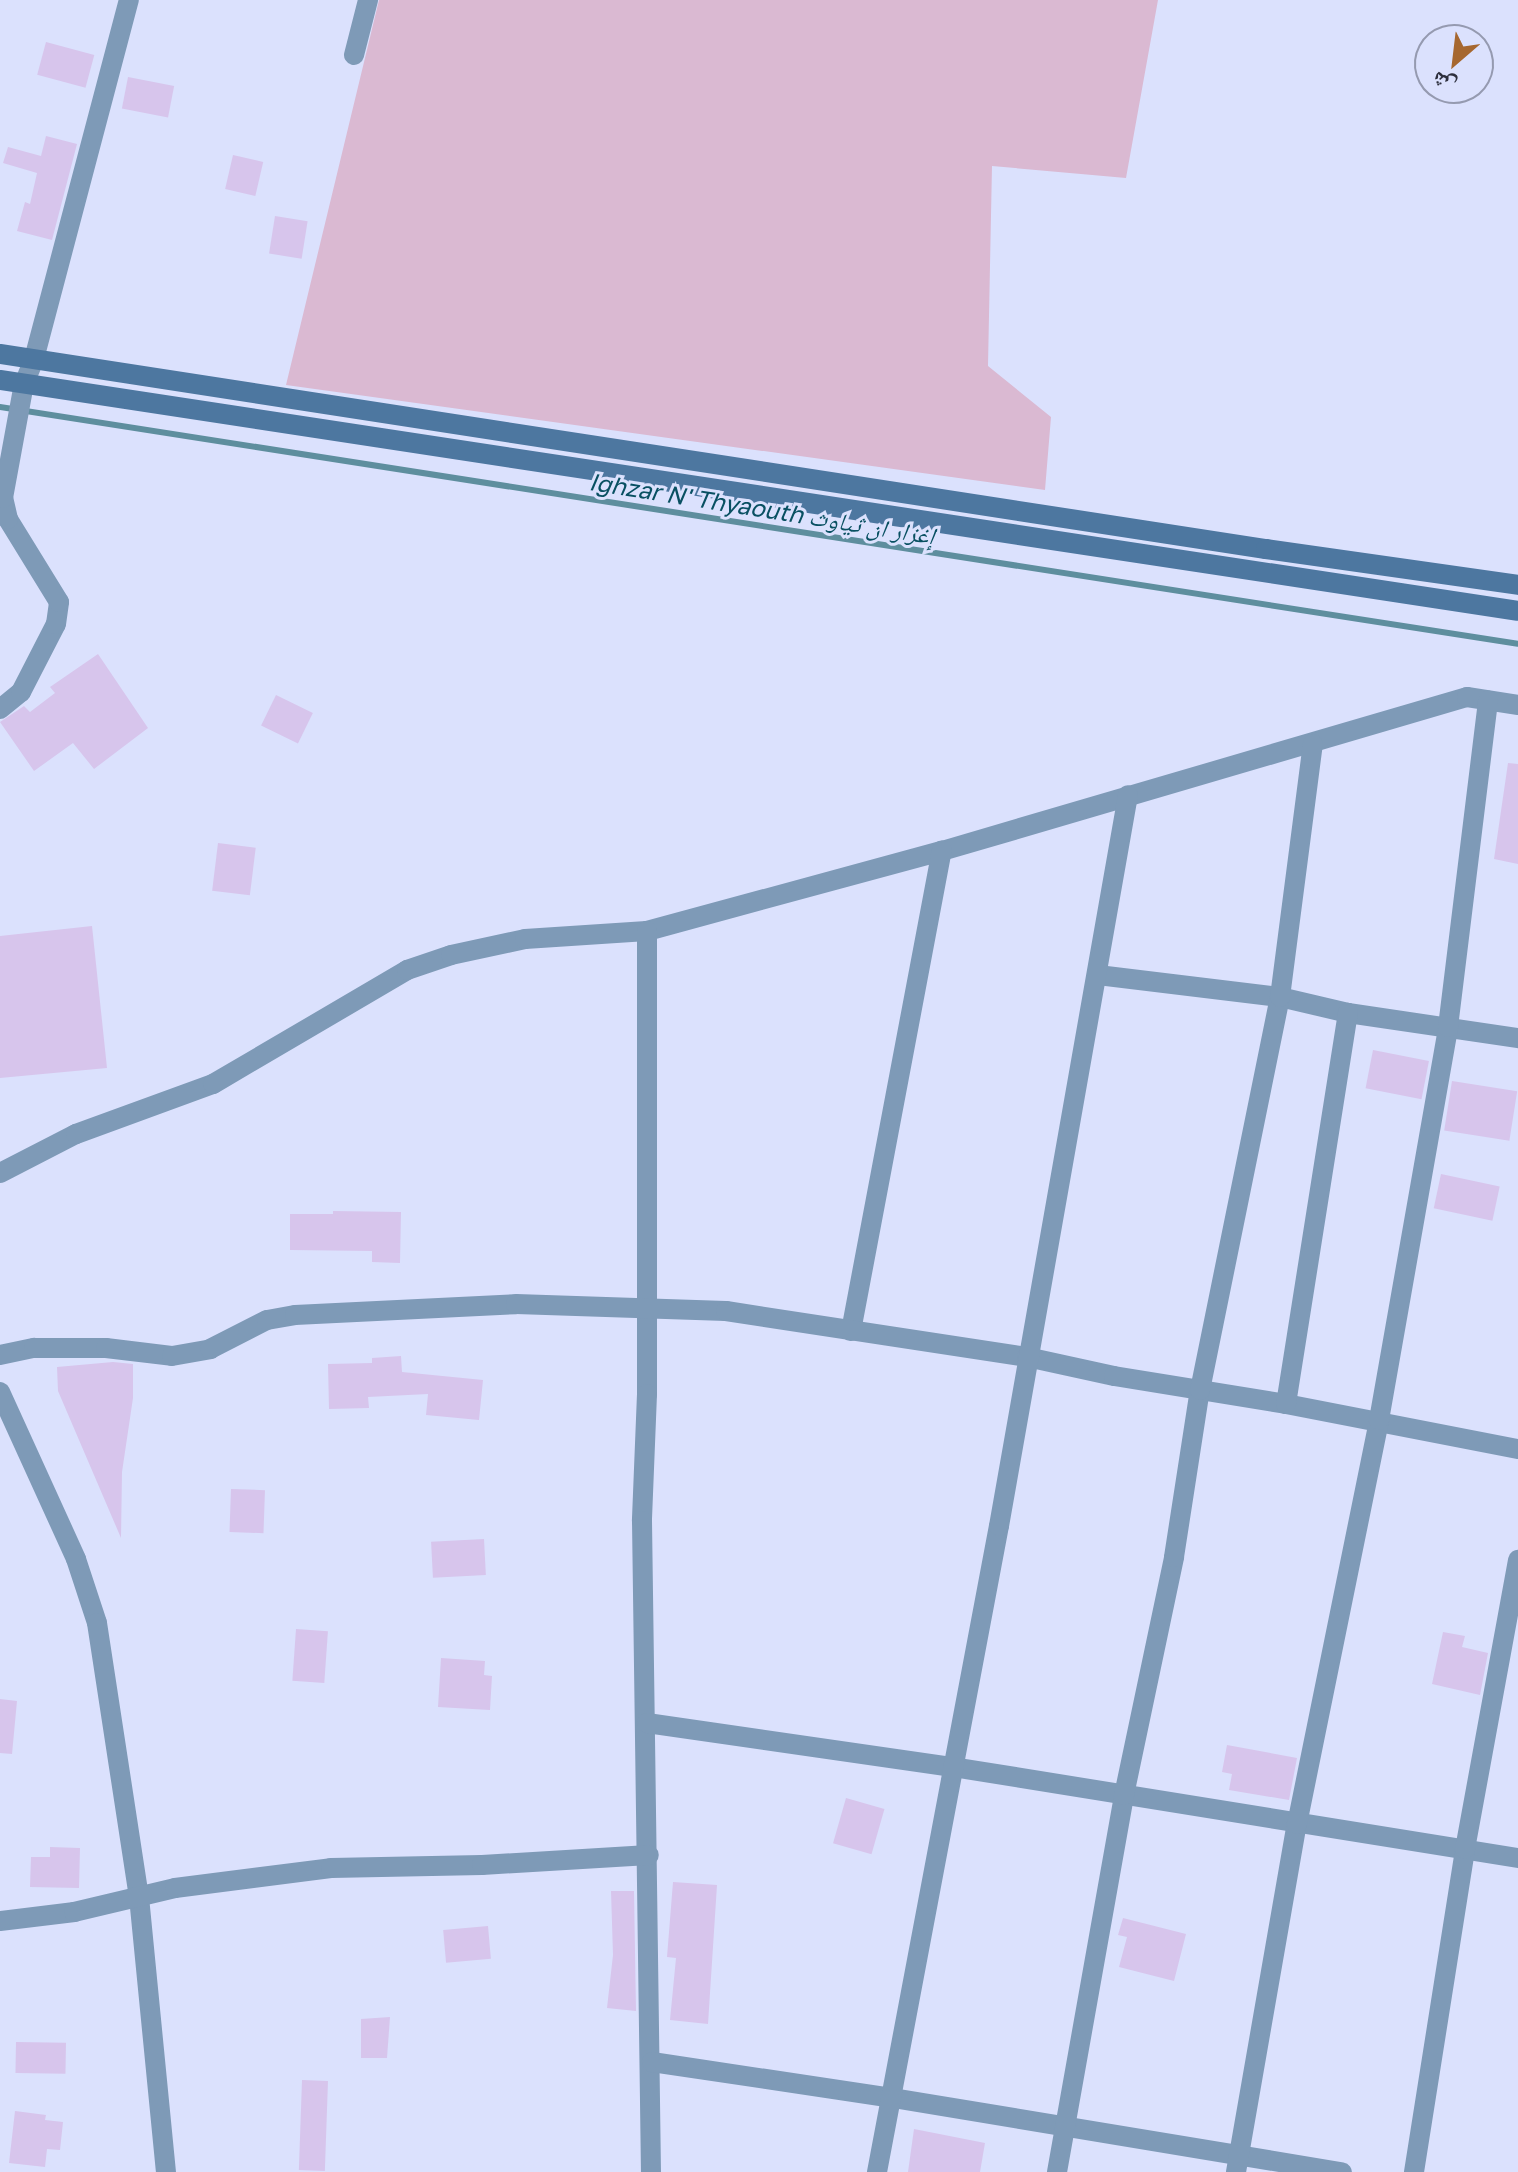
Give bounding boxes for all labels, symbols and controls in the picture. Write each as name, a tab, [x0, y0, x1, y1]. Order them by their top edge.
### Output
north arrow	[1414, 24, 1494, 104]
text: ش	[1427, 66, 1460, 101]
water label: Ighzar N' Thyaouth إغزار ان ثياوث	[587, 466, 937, 550]

